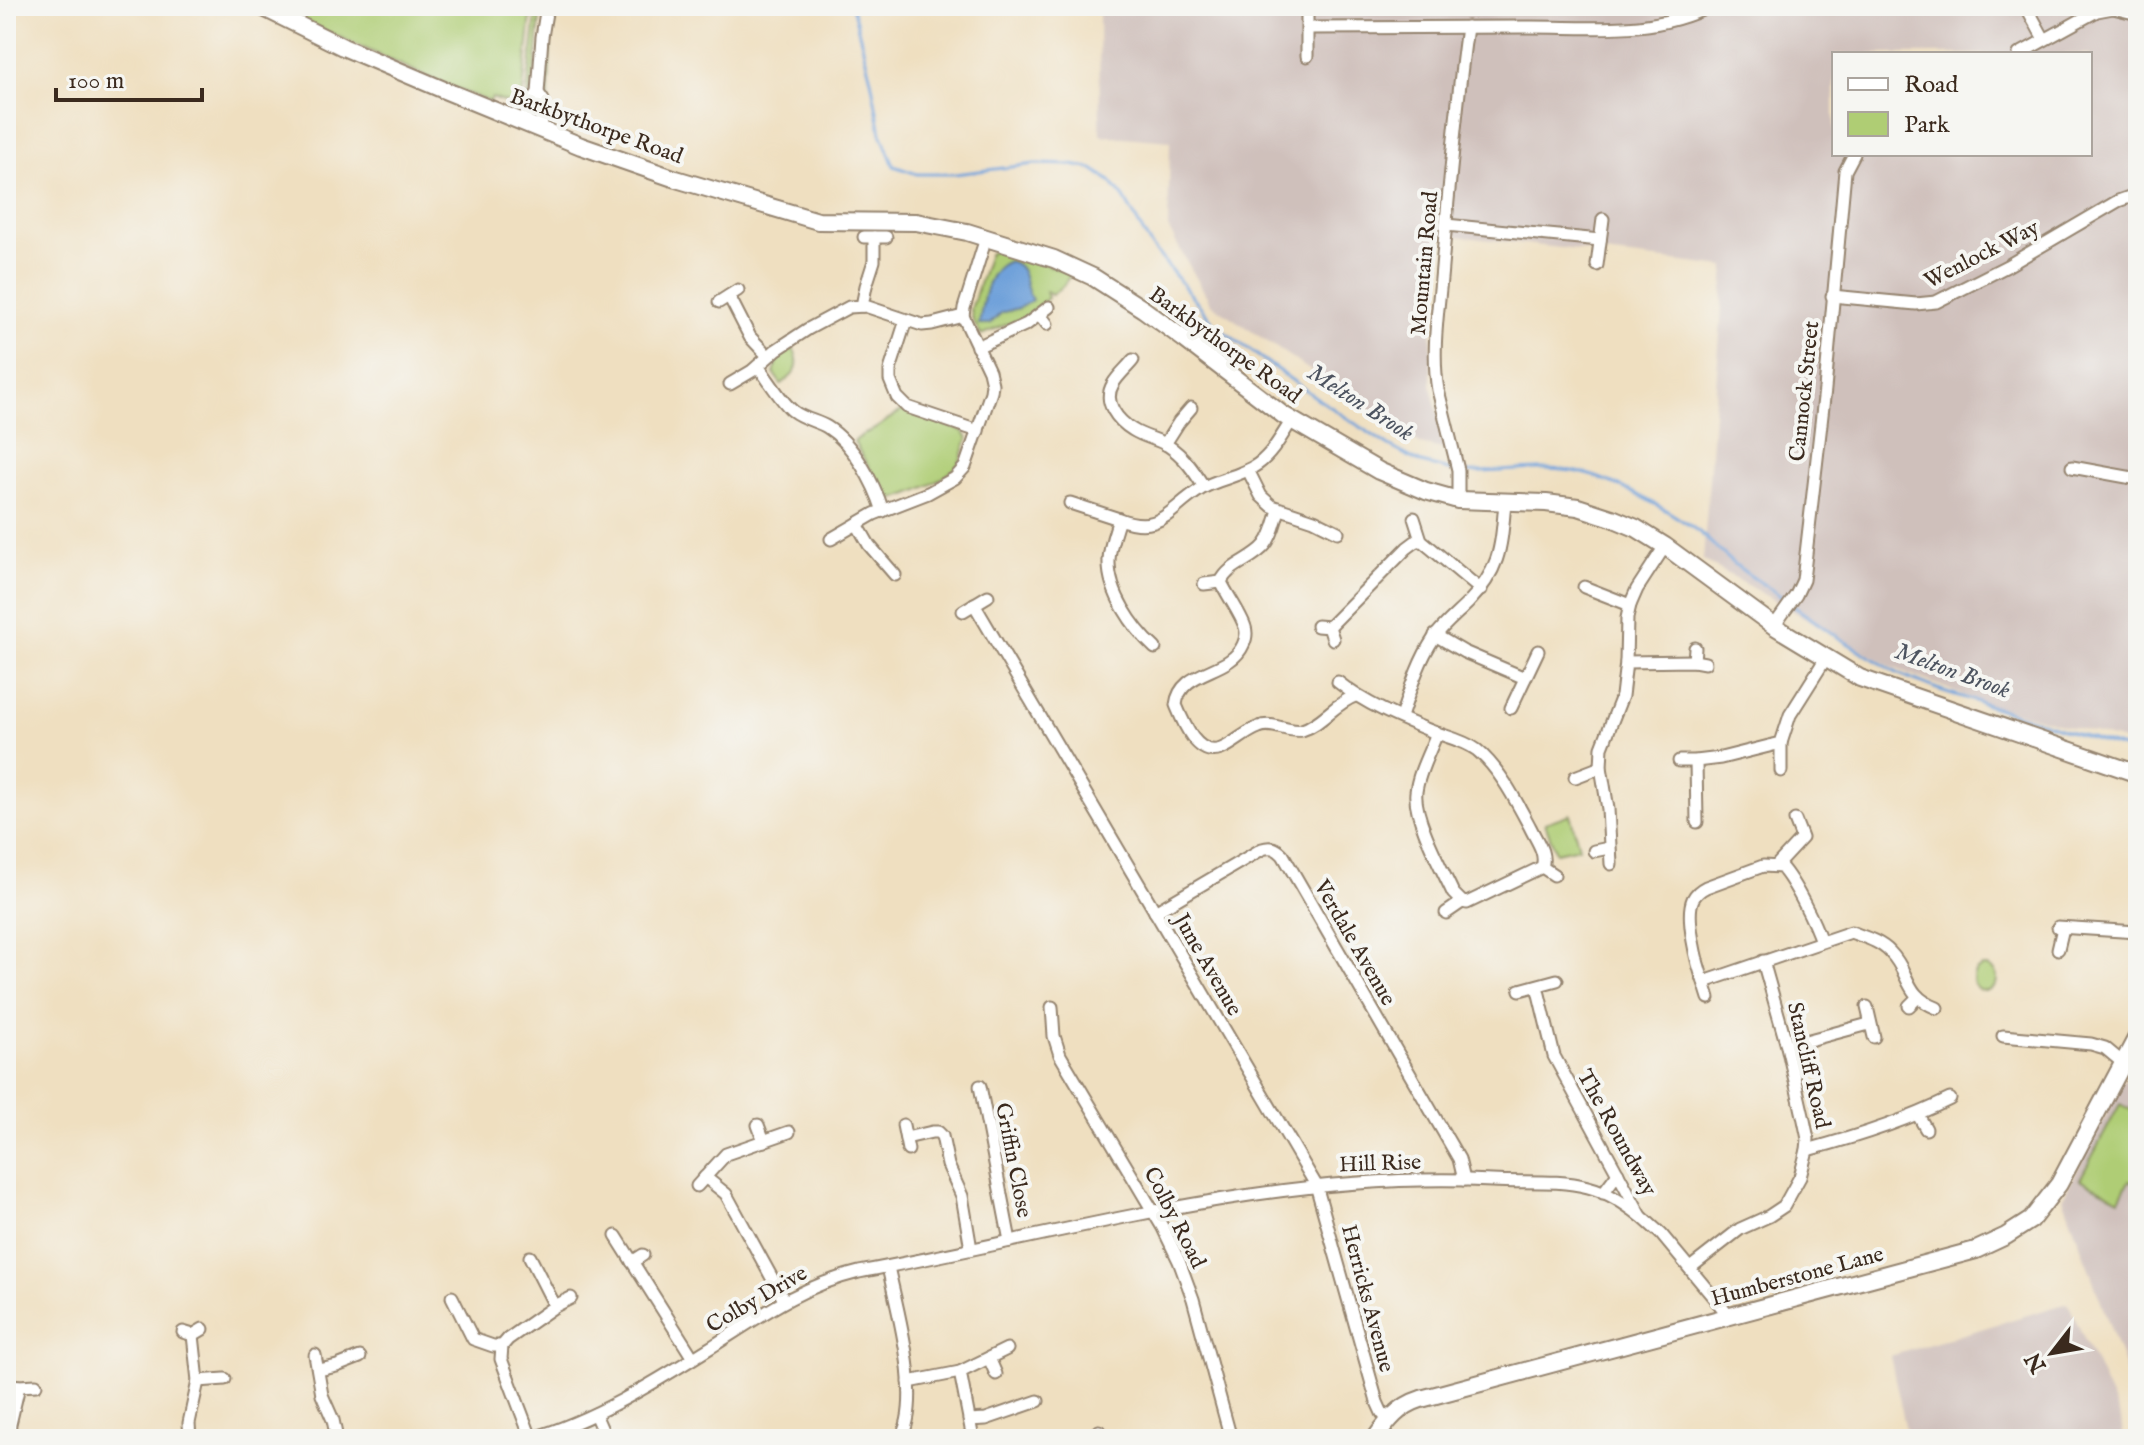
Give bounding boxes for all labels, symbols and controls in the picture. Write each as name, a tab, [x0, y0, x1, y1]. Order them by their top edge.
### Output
scale bar	[56, 52, 202, 102]
legend	[1832, 52, 2092, 156]
text: 100 m	[68, 66, 124, 97]
text: Road	[1904, 70, 1958, 101]
street label: Barkbythorpe Road	[506, 83, 687, 171]
text: Park	[1904, 110, 1950, 141]
street label: Mountain Road	[1405, 190, 1445, 336]
street label: Wenlock Way	[1920, 214, 2044, 296]
street label: Barkbythorpe Road	[1143, 281, 1307, 411]
street label: Cannock Street	[1784, 319, 1826, 463]
water label: Melton Brook	[1301, 357, 1419, 449]
water label: Melton Brook	[1891, 636, 2015, 707]
street label: Verdale Avenue	[1306, 874, 1402, 1011]
street label: June Avenue	[1165, 906, 1248, 1021]
street label: Stancliff Road	[1780, 999, 1836, 1132]
street label: The Roundway	[1570, 1065, 1663, 1201]
street label: Griffin Close	[988, 1101, 1038, 1220]
street label: Hill Rise	[1339, 1149, 1422, 1179]
street label: Colby Road	[1137, 1162, 1212, 1274]
street label: Herricks Avenue	[1334, 1222, 1400, 1375]
street label: Humberstone Lane	[1708, 1240, 1887, 1313]
street label: Colby Drive	[702, 1260, 812, 1340]
north arrow	[2012, 1313, 2092, 1393]
text: N	[2020, 1347, 2054, 1379]

